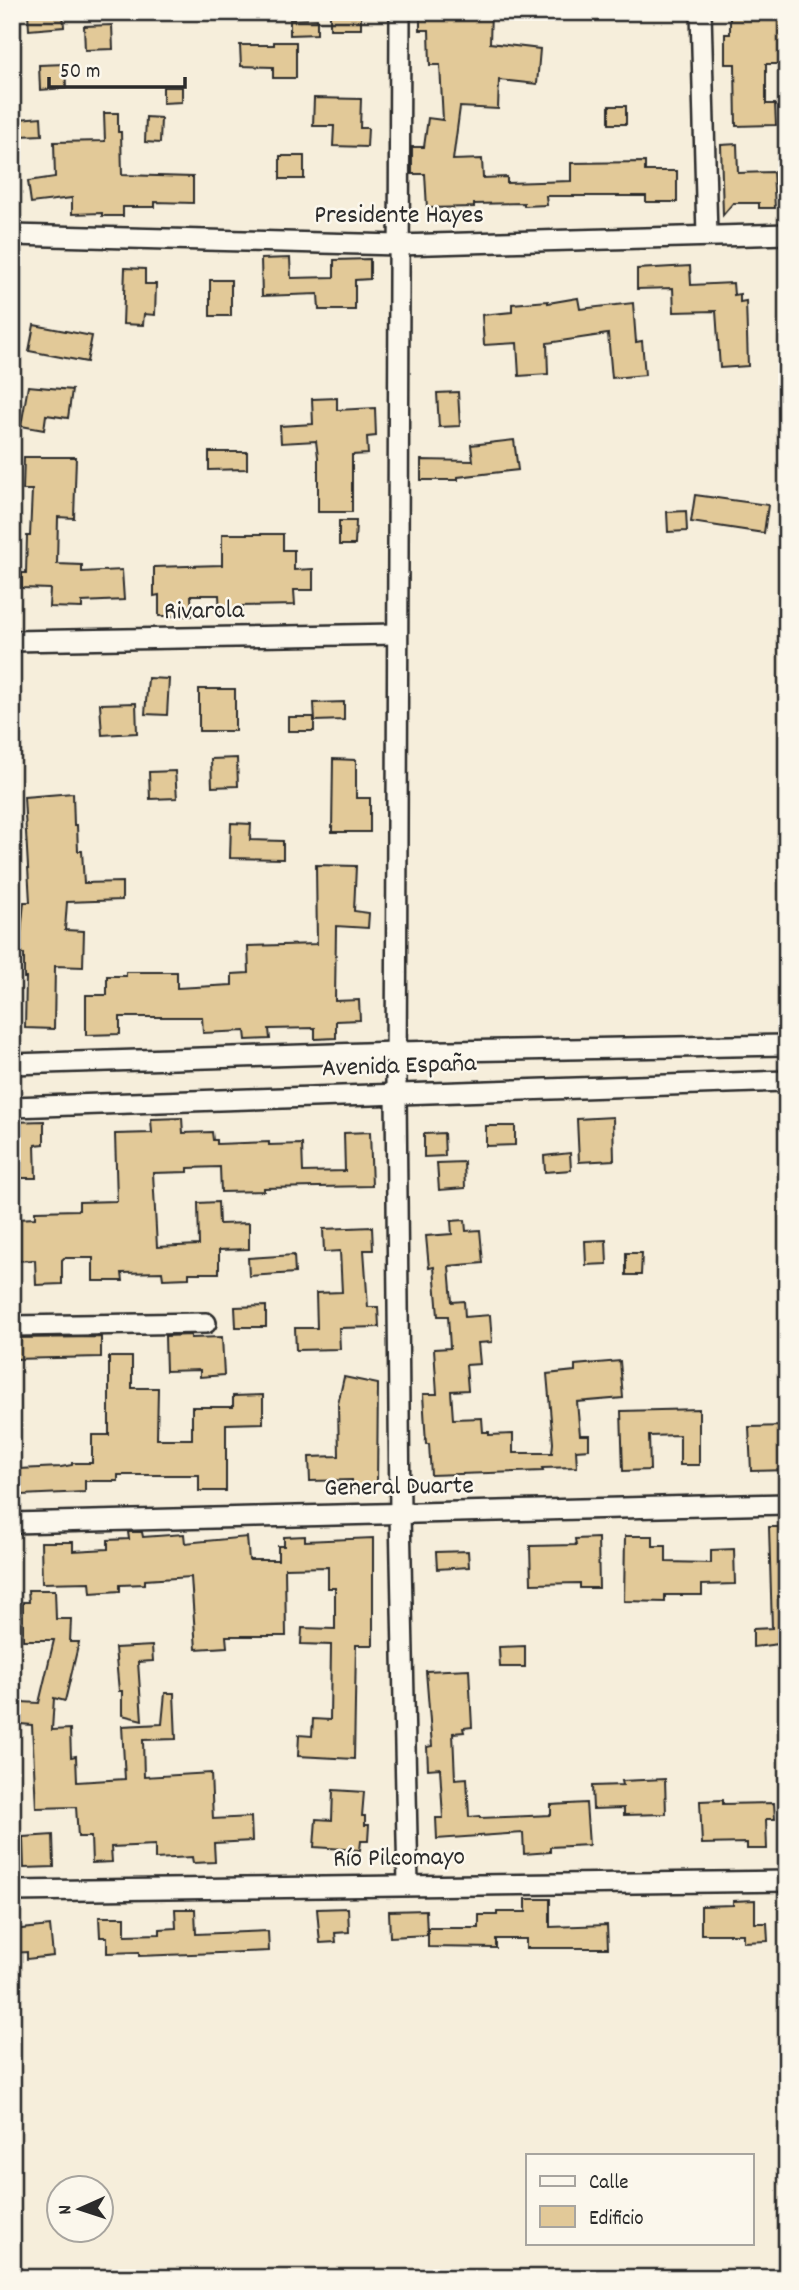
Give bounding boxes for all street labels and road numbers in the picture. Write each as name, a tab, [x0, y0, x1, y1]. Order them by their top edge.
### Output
street label: Presidente Hayes	[314, 198, 484, 235]
street label: Rivarola	[164, 593, 245, 631]
street label: Avenida España	[321, 1046, 478, 1088]
street label: General Duarte	[324, 1468, 474, 1508]
street label: Río Pilcomayo	[333, 1839, 465, 1879]

